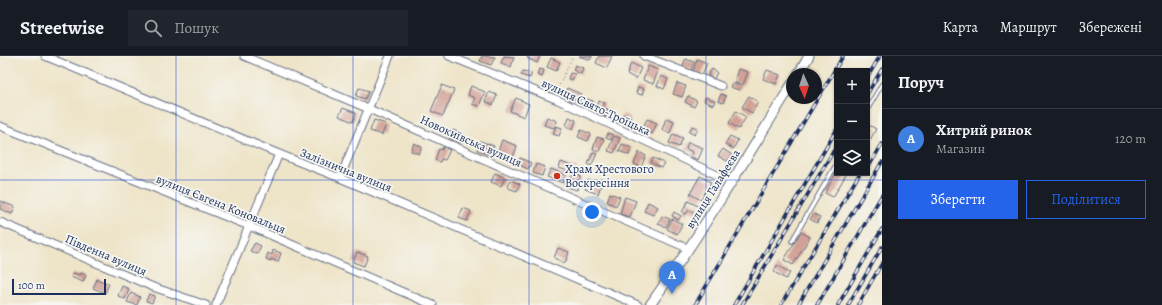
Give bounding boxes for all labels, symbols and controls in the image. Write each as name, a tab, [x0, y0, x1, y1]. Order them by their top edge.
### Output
search box	[128, 10, 408, 46]
text: Streetwise	[20, 15, 104, 41]
icon: search	[142, 17, 164, 39]
text: Пошук	[174, 18, 219, 38]
text: Карта	[943, 18, 978, 37]
text: Маршрут	[1000, 18, 1057, 37]
text: Збережені	[1079, 18, 1142, 37]
north arrow	[786, 68, 822, 104]
map controls	[834, 68, 870, 176]
button: +	[834, 68, 870, 104]
text: Поруч	[898, 71, 944, 94]
street label: вулиця Свято-Троїцька	[539, 75, 653, 139]
button: −	[834, 104, 870, 140]
street label: Новокиївська вулиця	[418, 111, 525, 171]
text: Хитрий ринок	[936, 120, 1032, 140]
text: A	[907, 130, 915, 147]
text: 120 m	[1115, 130, 1146, 147]
button: layers	[834, 140, 870, 176]
text: Магазин	[936, 140, 985, 157]
street label: Залізнична вулиця	[298, 144, 394, 196]
street label: вулиця Галафеєва	[682, 146, 744, 232]
place label: Храм Хрестового Воскресіння	[565, 161, 654, 191]
street label: вулиця Євгена Коновальця	[154, 171, 288, 237]
marker: Храм Хрестового Воскресіння	[552, 171, 562, 181]
button: Зберегти	[898, 180, 1018, 219]
button: Поділитися	[1026, 180, 1146, 219]
your location	[582, 202, 602, 222]
street label: Південна вулиця	[63, 231, 150, 280]
pin: A	[659, 261, 685, 294]
scale bar	[12, 277, 106, 296]
text: 100 m	[18, 278, 45, 293]

